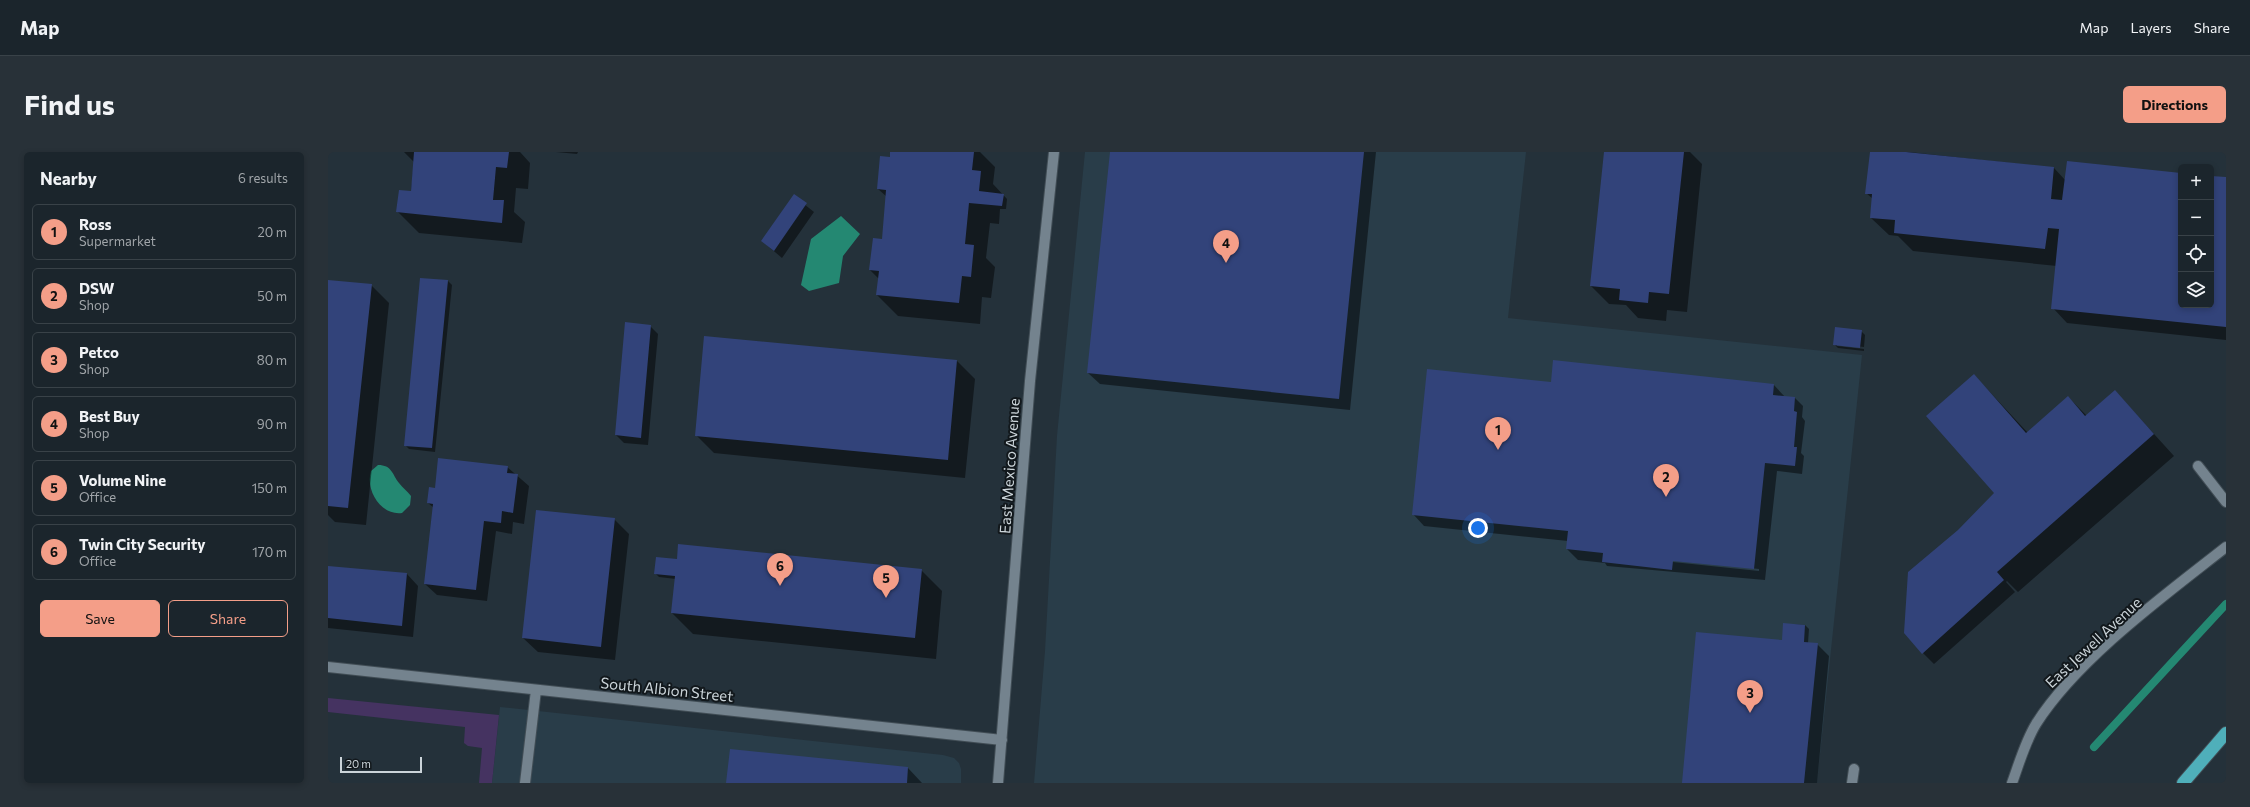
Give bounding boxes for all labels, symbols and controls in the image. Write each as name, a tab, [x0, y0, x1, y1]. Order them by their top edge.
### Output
text: Map	[20, 16, 59, 39]
text: Map	[2080, 19, 2108, 36]
text: Layers	[2130, 19, 2172, 36]
text: Share	[2194, 19, 2230, 36]
button: Directions	[2123, 86, 2226, 123]
text: Find us	[24, 87, 115, 121]
map controls	[2178, 164, 2214, 308]
button: +	[2178, 164, 2214, 200]
text: Nearby	[40, 168, 97, 189]
text: 6 results	[238, 170, 288, 186]
button: −	[2178, 200, 2214, 236]
text: Ross	[79, 215, 112, 233]
text: 1	[51, 224, 57, 240]
text: 20 m	[258, 224, 287, 240]
pin: 4	[1213, 230, 1239, 263]
text: Supermarket	[79, 233, 156, 249]
button: locate	[2178, 236, 2214, 272]
button: layers	[2178, 272, 2214, 308]
text: DSW	[79, 279, 114, 297]
text: 2	[50, 288, 58, 304]
text: 50 m	[257, 288, 287, 304]
text: Shop	[79, 297, 110, 313]
text: Petco	[79, 343, 119, 361]
text: 3	[50, 352, 58, 368]
text: 80 m	[257, 352, 287, 368]
text: Shop	[79, 361, 110, 377]
street label: East Mexico Avenue	[995, 398, 1023, 534]
text: Best Buy	[79, 407, 140, 425]
text: 4	[50, 416, 58, 432]
text: 90 m	[257, 416, 287, 432]
pin: 1	[1485, 417, 1511, 450]
text: Shop	[79, 425, 110, 441]
pin: 2	[1653, 464, 1679, 497]
text: Volume Nine	[79, 471, 166, 489]
text: 5	[50, 480, 58, 496]
text: 150 m	[252, 480, 287, 496]
text: Office	[79, 489, 116, 505]
your location	[1468, 518, 1488, 538]
text: Twin City Security	[79, 535, 206, 553]
text: 6	[50, 544, 58, 560]
text: 170 m	[252, 544, 287, 560]
text: Office	[79, 553, 116, 569]
pin: 6	[767, 553, 793, 586]
pin: 5	[873, 565, 899, 598]
street label: East Jewell Avenue	[2041, 593, 2145, 691]
button: Save	[40, 600, 160, 637]
button: Share	[168, 600, 288, 637]
street label: South Albion Street	[600, 673, 734, 705]
pin: 3	[1737, 680, 1763, 713]
scale bar	[340, 755, 422, 774]
text: 20 m	[346, 757, 371, 770]

